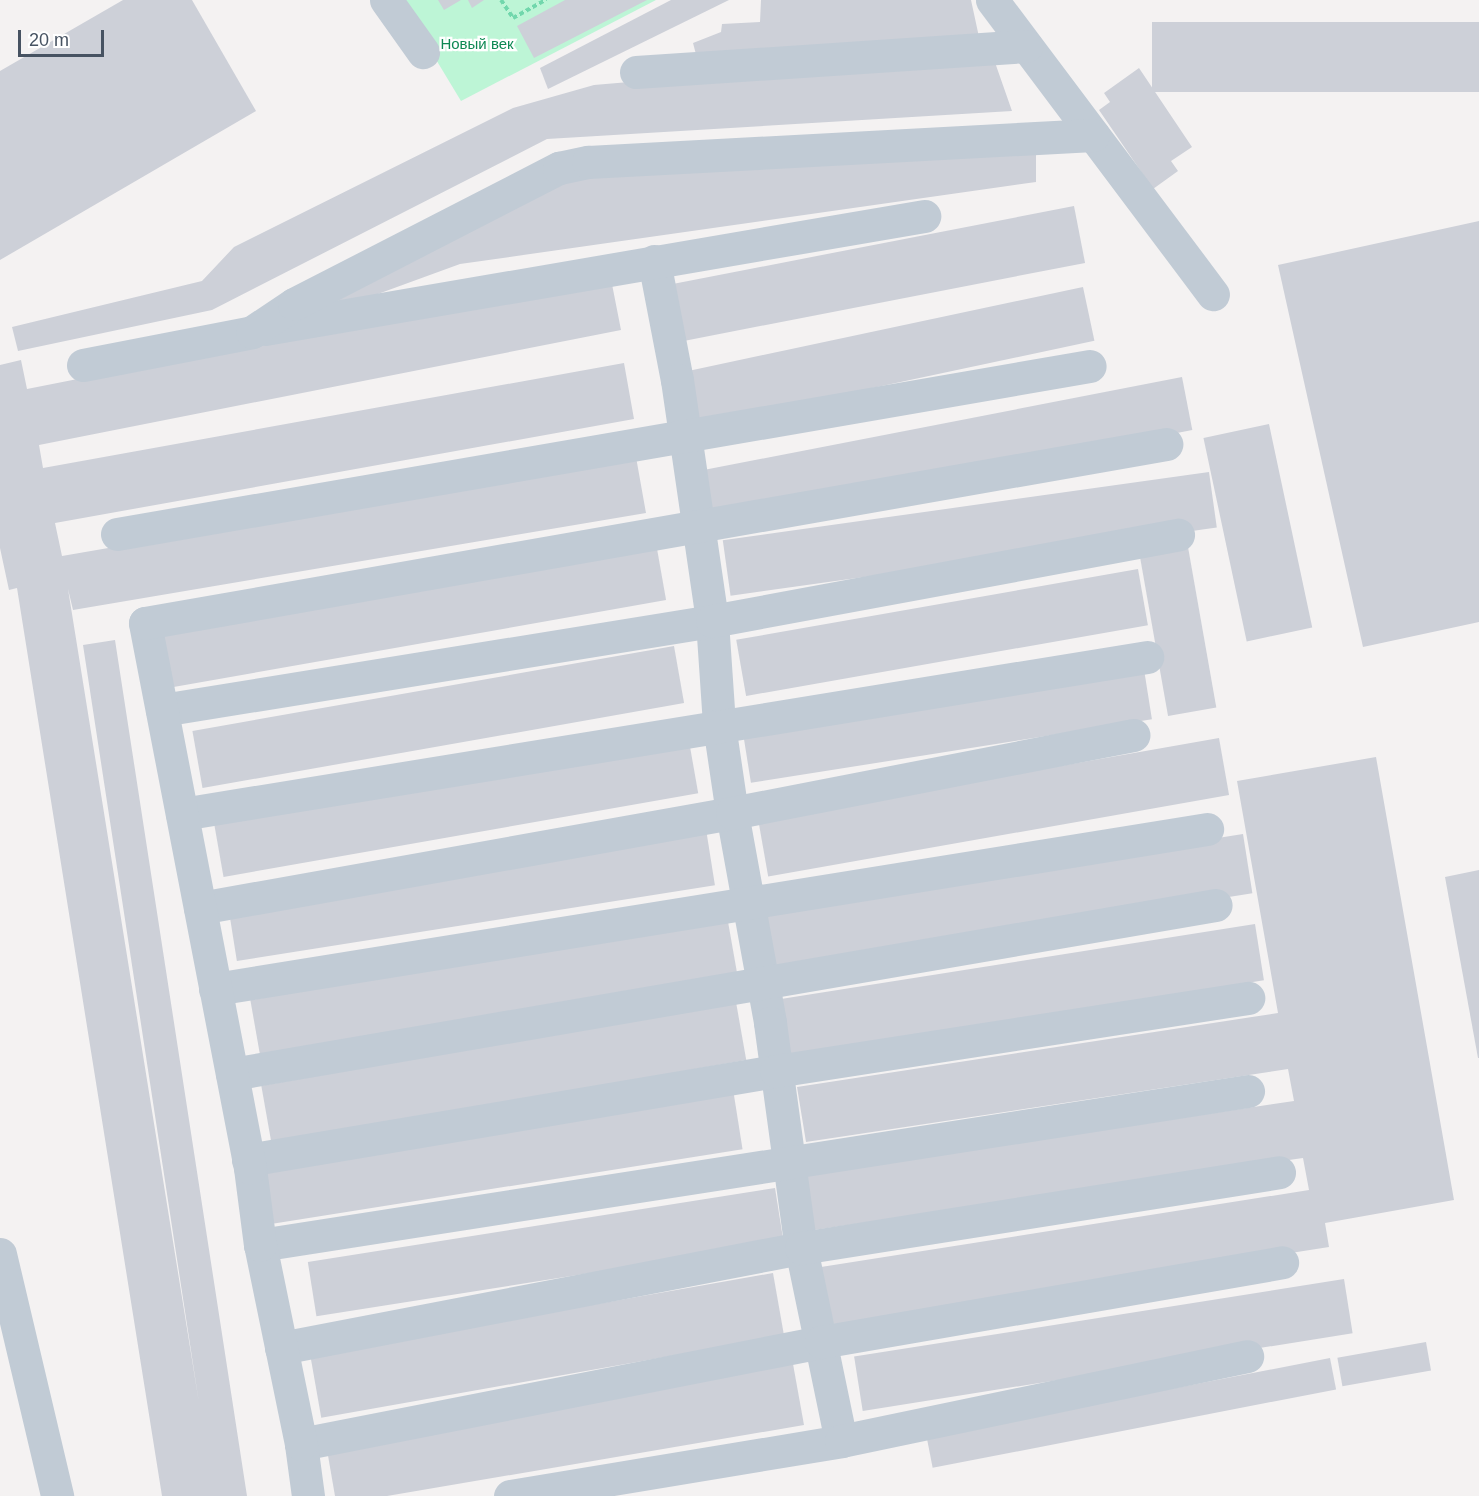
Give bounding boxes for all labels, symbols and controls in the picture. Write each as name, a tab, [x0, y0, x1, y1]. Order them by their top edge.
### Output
scale bar	[21, 18, 106, 56]
text: 20 m	[29, 30, 69, 50]
park label: Новый век	[440, 35, 514, 53]

